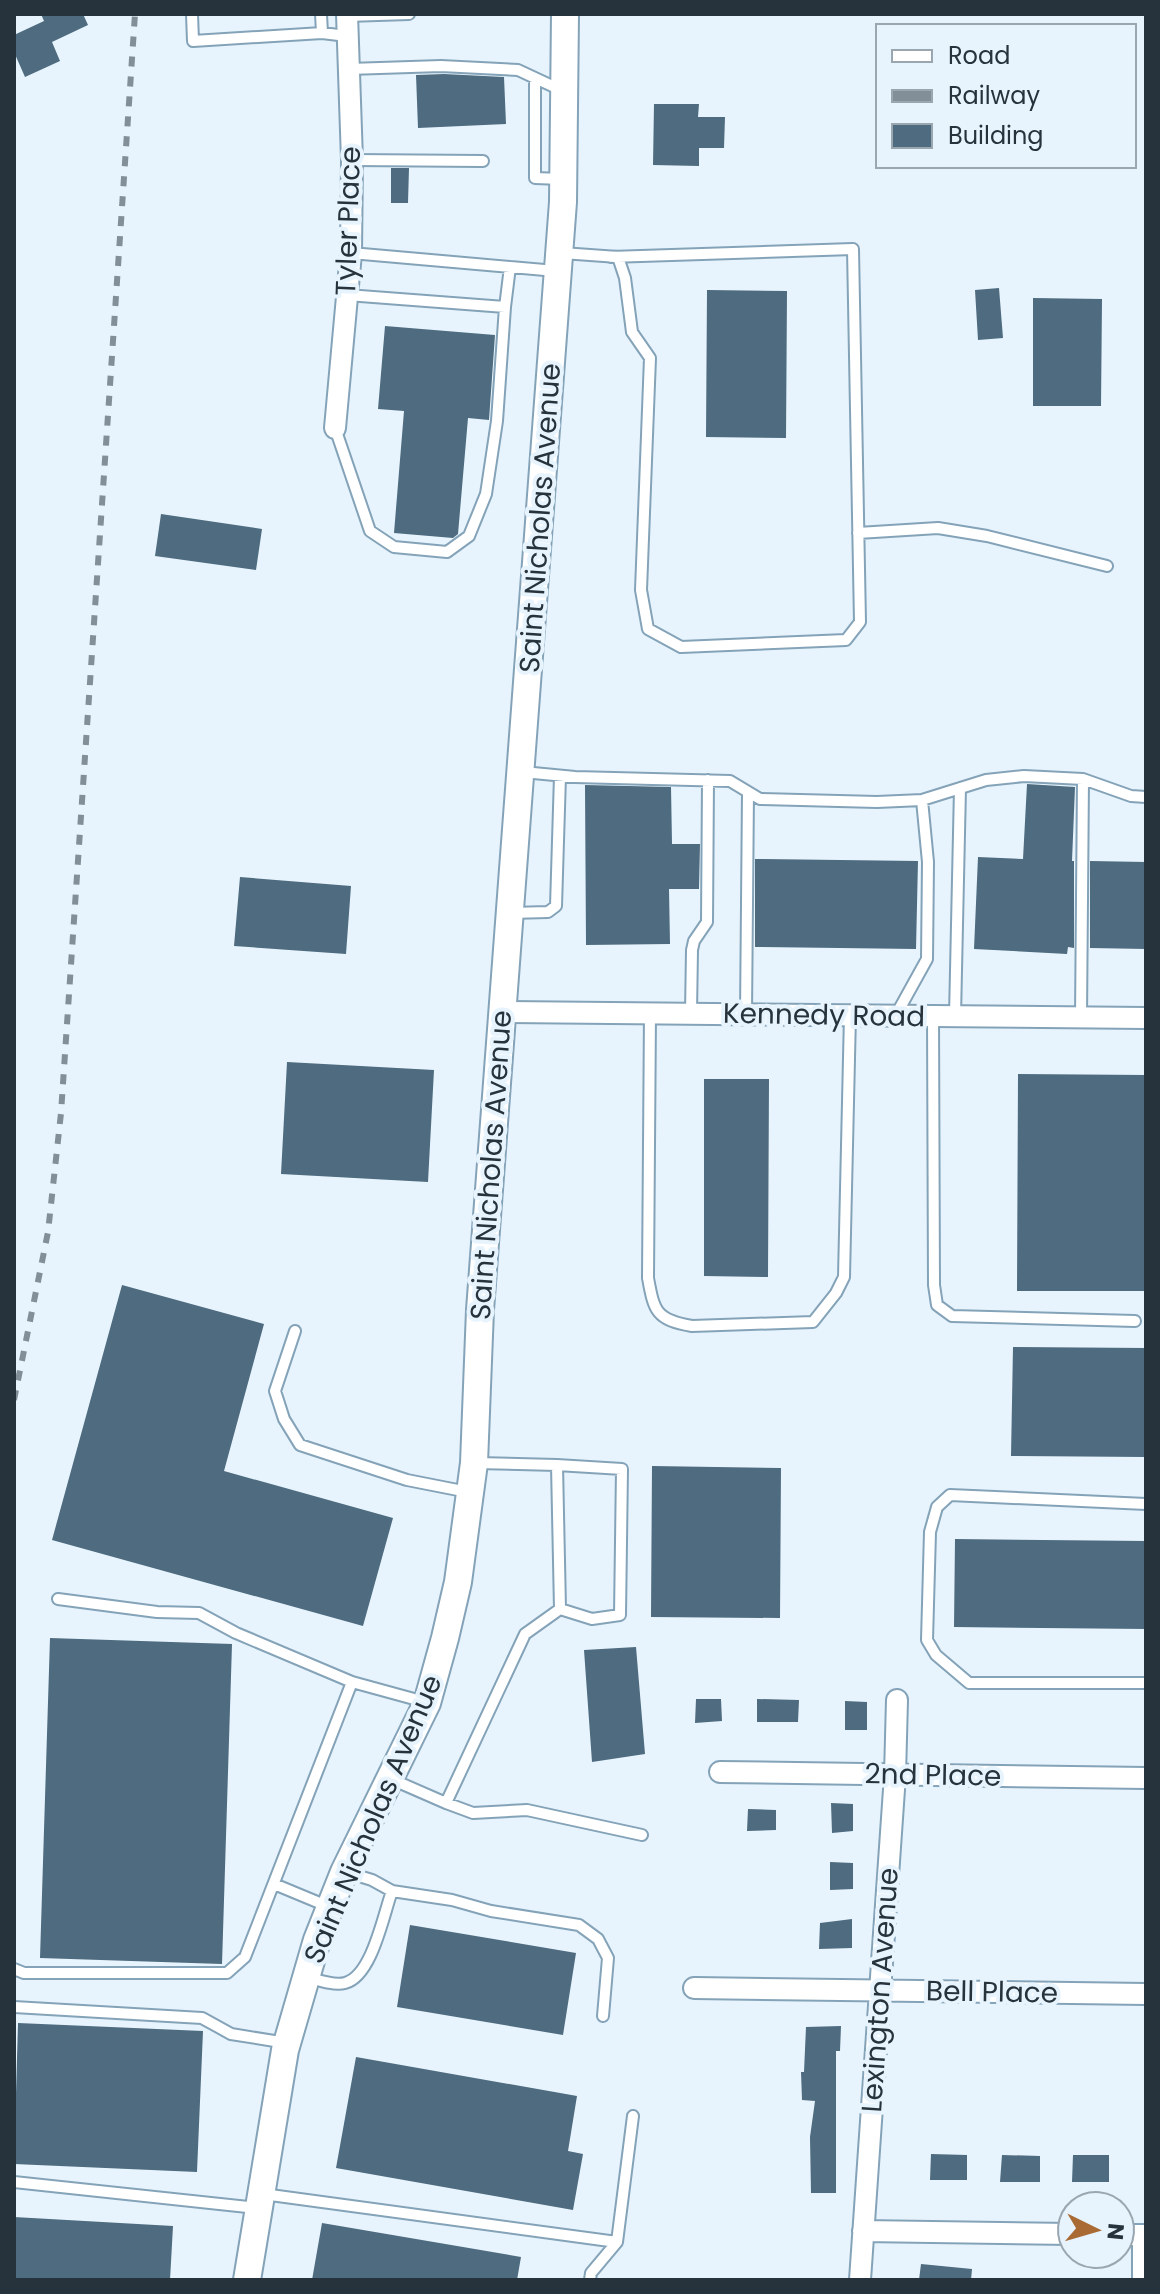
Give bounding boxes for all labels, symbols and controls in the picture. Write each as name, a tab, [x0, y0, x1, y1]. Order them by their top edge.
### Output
legend	[876, 24, 1136, 168]
text: Road	[948, 39, 1010, 72]
text: Railway	[948, 79, 1041, 112]
text: Building	[948, 119, 1044, 152]
street label: Tyler Place	[326, 146, 370, 296]
street label: Saint Nicholas Avenue	[510, 362, 570, 674]
street label: Kennedy Road	[723, 994, 925, 1036]
street label: Saint Nicholas Avenue	[461, 1009, 521, 1321]
street label: Saint Nicholas Avenue	[294, 1669, 452, 1969]
street label: 2nd Place	[864, 1754, 1002, 1796]
street label: Lexington Avenue	[852, 1866, 908, 2114]
street label: Bell Place	[926, 1971, 1058, 2013]
north arrow	[1056, 2190, 1136, 2270]
text: N	[1099, 2222, 1132, 2241]

